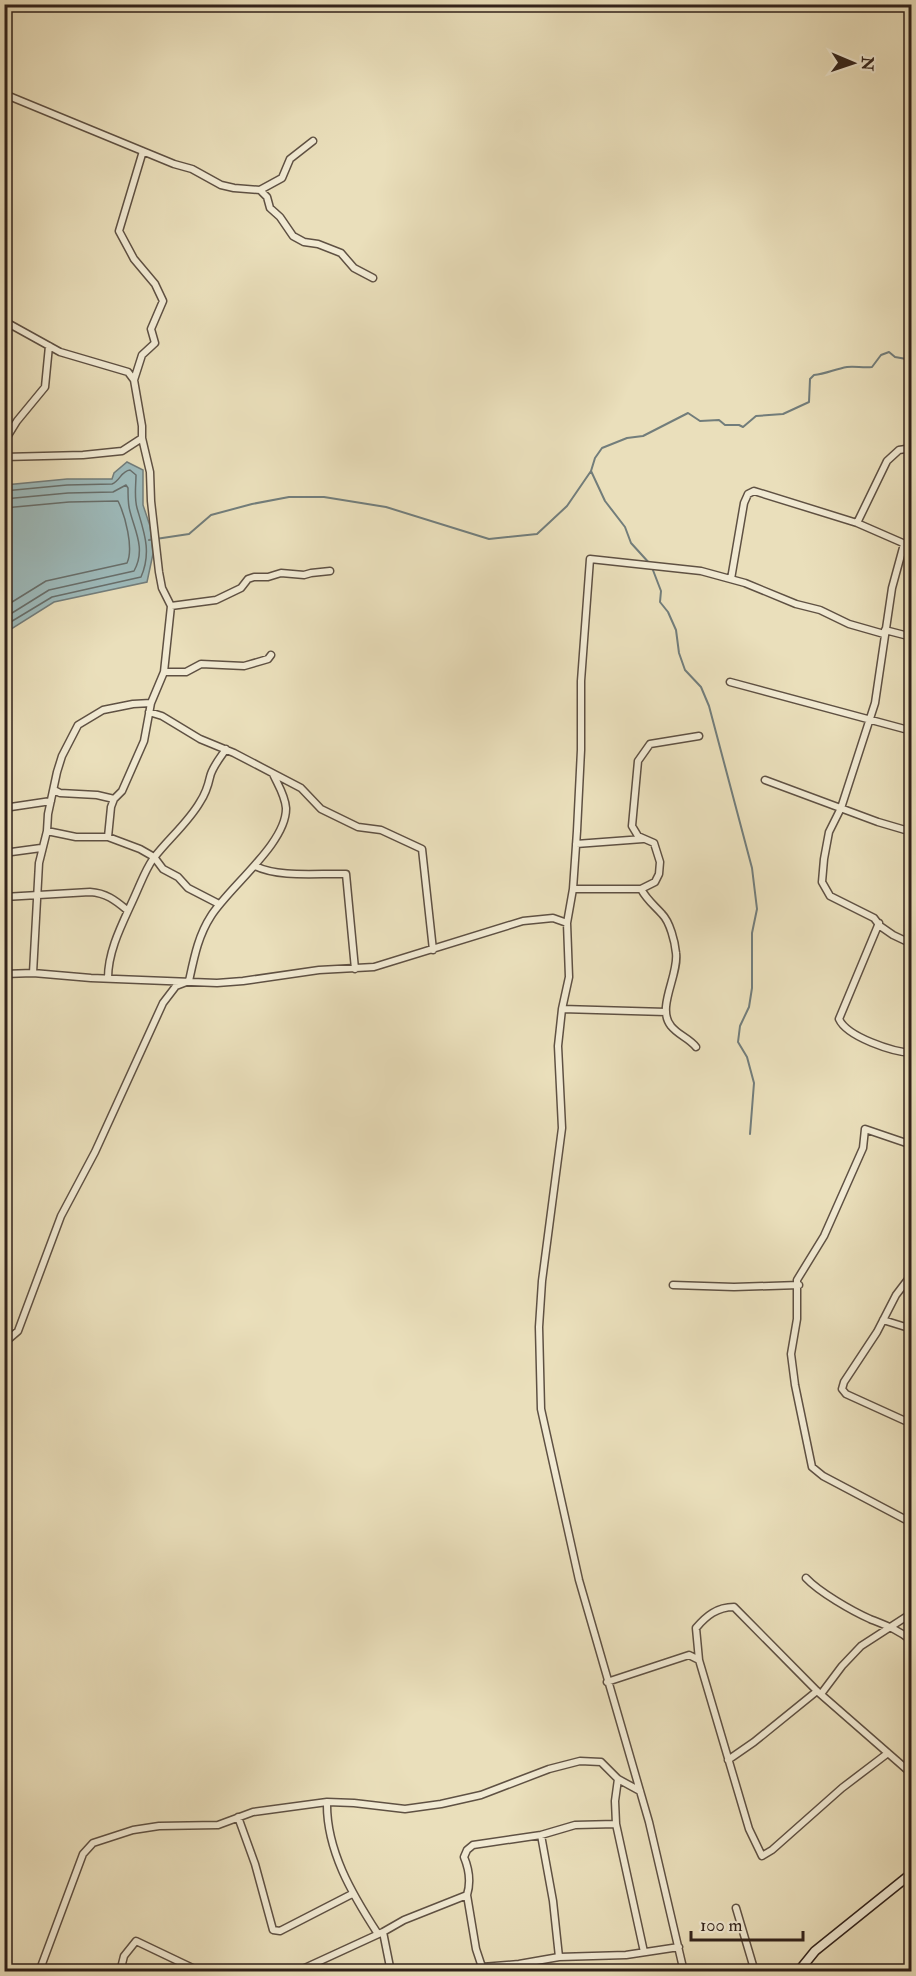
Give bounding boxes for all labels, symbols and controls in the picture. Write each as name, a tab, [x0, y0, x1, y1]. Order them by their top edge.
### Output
north arrow	[823, 33, 883, 93]
text: N	[857, 55, 877, 72]
scale bar	[691, 1904, 804, 1942]
text: 100 m	[700, 1914, 743, 1937]

